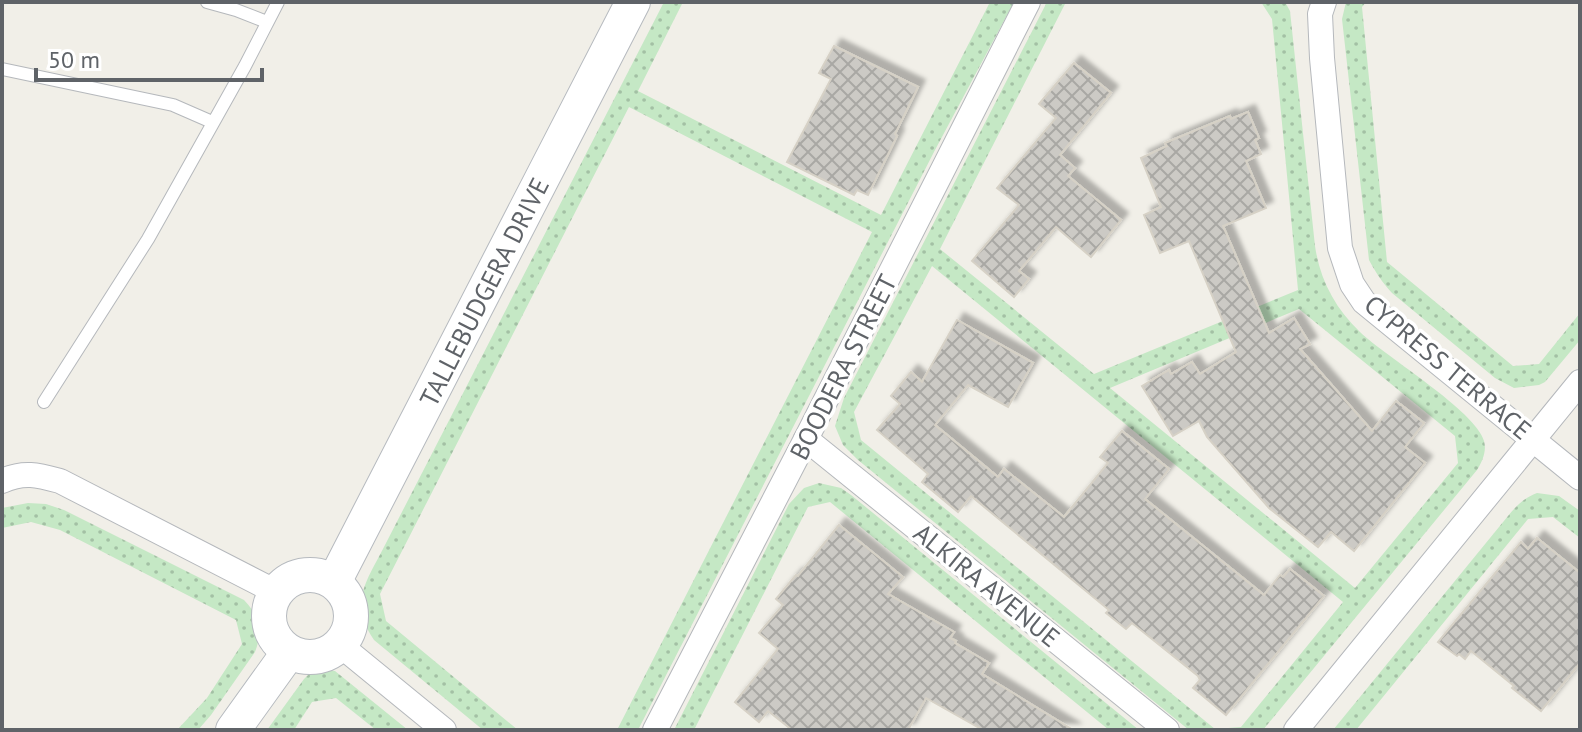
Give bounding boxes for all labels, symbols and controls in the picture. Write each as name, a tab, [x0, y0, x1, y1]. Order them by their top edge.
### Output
scale bar	[36, 32, 262, 82]
text: 50 m	[48, 44, 100, 75]
street label: TALLEBUDGERA DRIVE	[412, 172, 556, 412]
street label: BOODERA STREET	[782, 269, 904, 465]
street label: CYPRESS TERRACE	[1358, 287, 1538, 447]
street label: ALKIRA AVENUE	[907, 516, 1067, 654]

